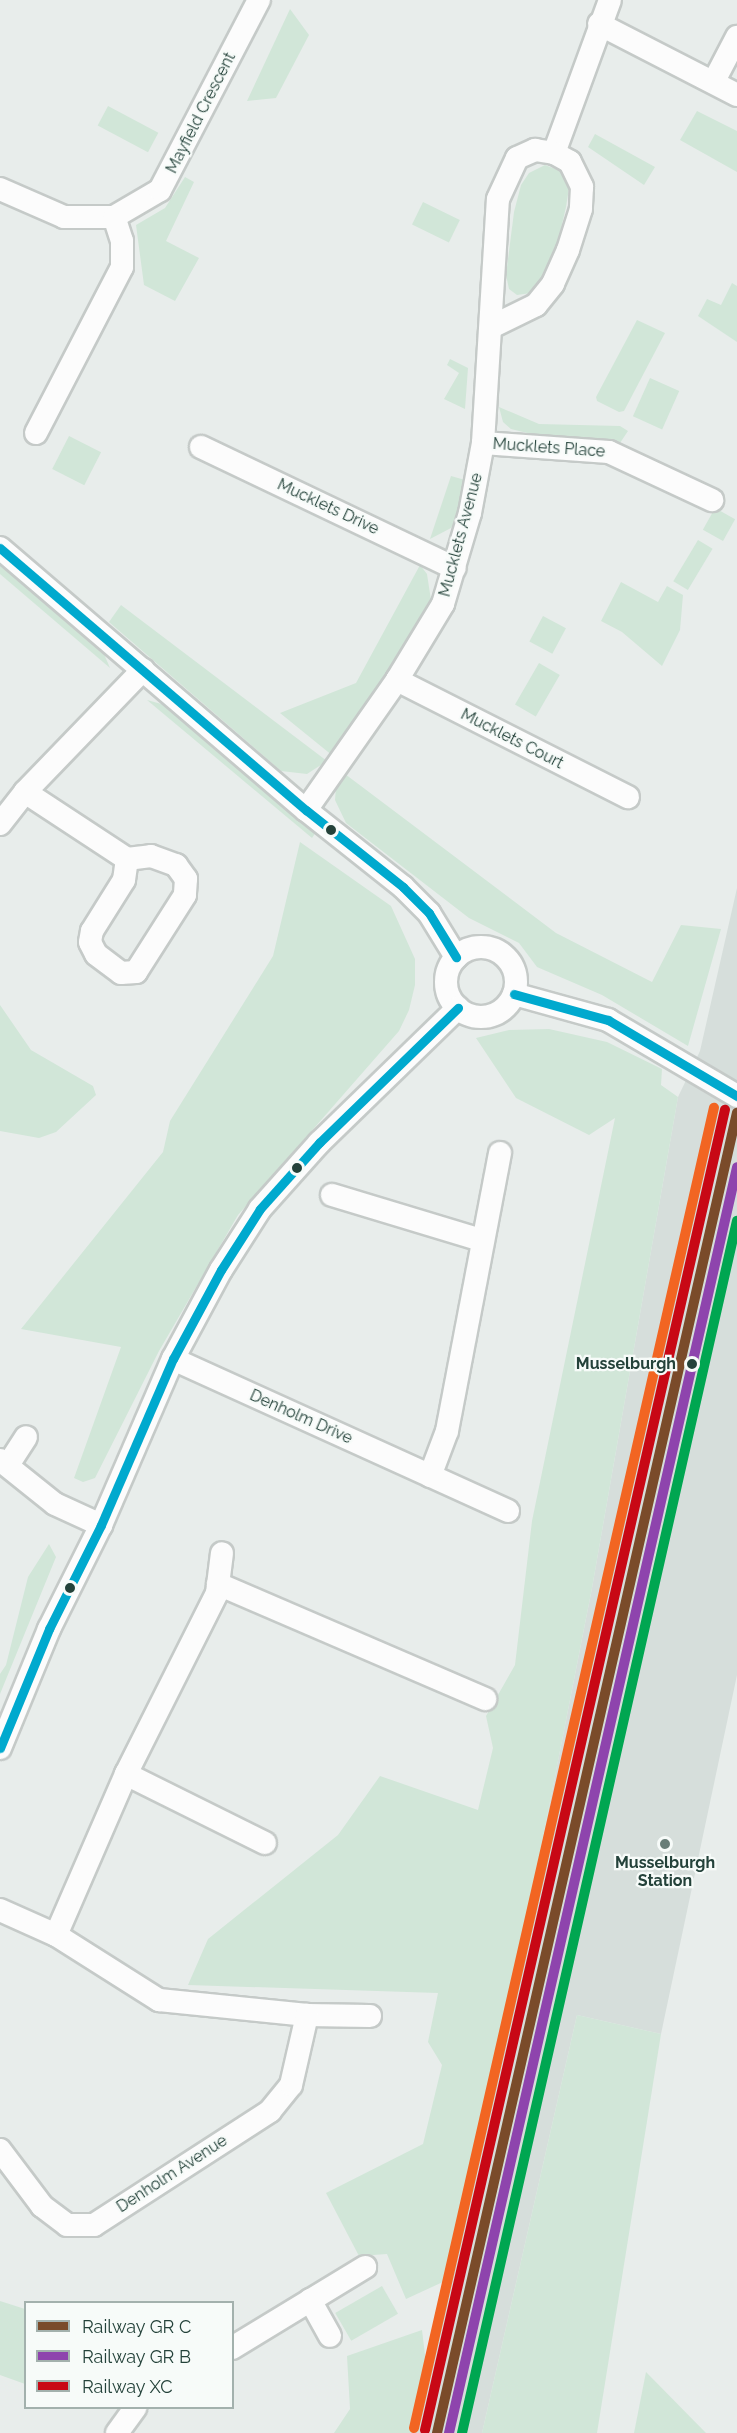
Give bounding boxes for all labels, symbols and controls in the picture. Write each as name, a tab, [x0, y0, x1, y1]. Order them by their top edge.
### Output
street label: Mayfield Crescent	[162, 49, 240, 177]
street label: Mucklets Place	[492, 434, 606, 462]
street label: Mucklets Avenue	[435, 471, 487, 599]
street label: Mucklets Drive	[274, 475, 382, 539]
street label: Mucklets Court	[457, 705, 567, 773]
unlabelled marker	[325, 824, 337, 836]
unlabelled marker	[291, 1162, 303, 1174]
marker: Musselburgh	[681, 1353, 703, 1375]
place label: Musselburgh	[576, 1354, 676, 1374]
street label: Denholm Drive	[247, 1386, 355, 1448]
unlabelled marker	[64, 1582, 76, 1594]
marker: Musselburgh Station	[658, 1837, 672, 1851]
place label: Musselburgh Station	[615, 1853, 715, 1891]
street label: Denholm Avenue	[113, 2131, 231, 2217]
legend	[24, 2301, 234, 2409]
text: Railway GR C	[82, 2316, 191, 2337]
text: Railway GR B	[82, 2346, 191, 2367]
text: Railway XC	[82, 2376, 173, 2397]

